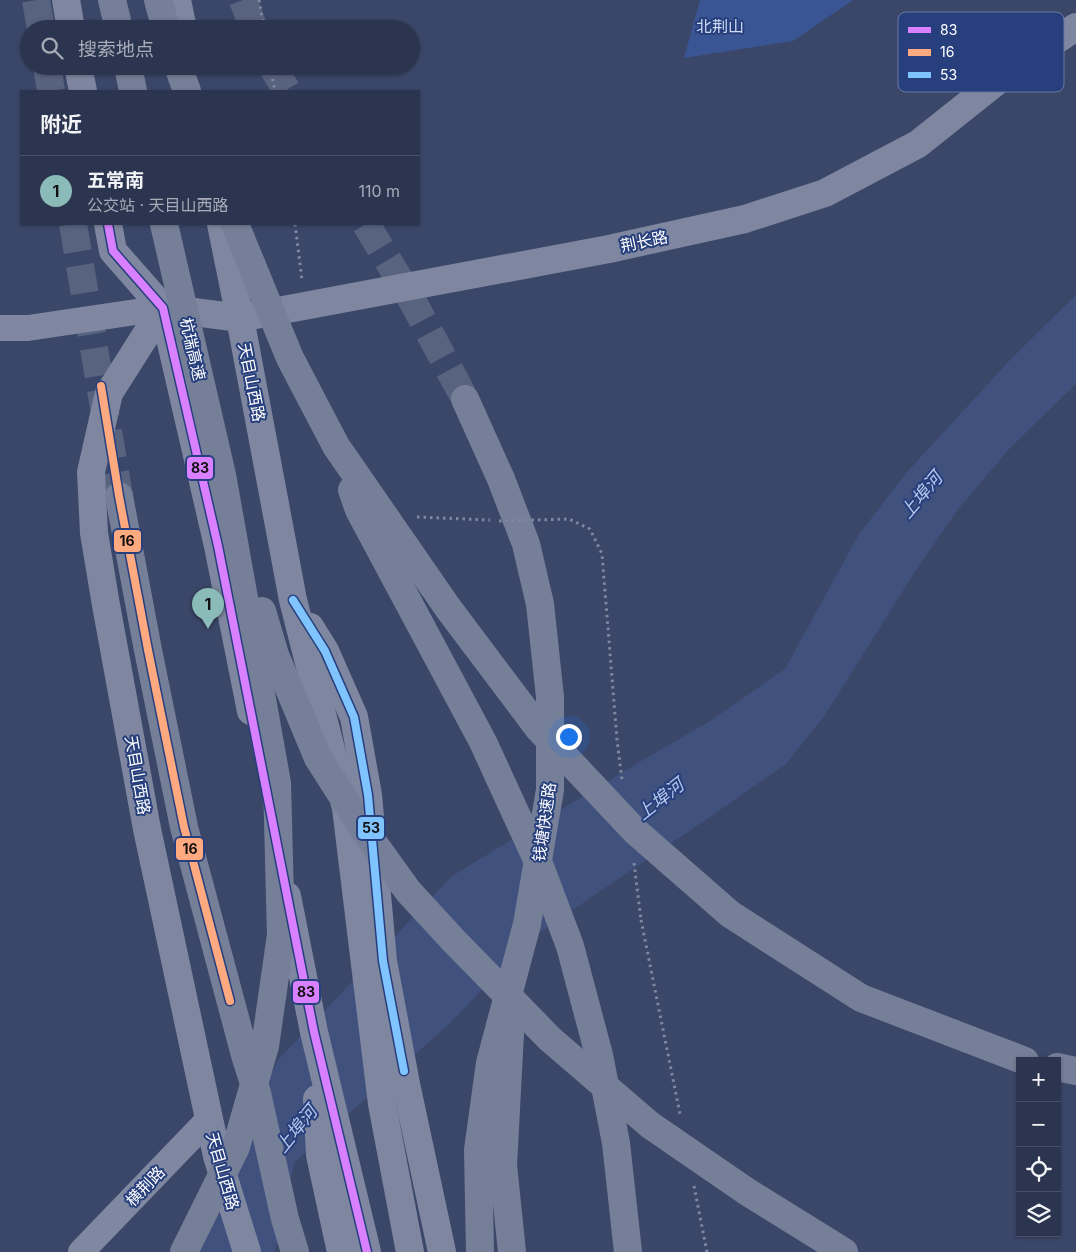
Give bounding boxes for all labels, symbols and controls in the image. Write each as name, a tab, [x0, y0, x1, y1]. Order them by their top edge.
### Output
legend	[898, 12, 1064, 92]
park label: 北荆山	[696, 16, 744, 36]
search box	[20, 20, 420, 75]
text: 83	[940, 21, 957, 38]
icon: search	[38, 34, 66, 62]
text: 搜索地点	[78, 38, 154, 61]
text: 16	[940, 43, 954, 60]
text: 53	[940, 66, 957, 83]
text: 附近	[40, 112, 82, 137]
text: 五常南	[87, 169, 144, 192]
text: 1	[53, 181, 59, 201]
text: 110 m	[358, 181, 400, 201]
text: 公交站 · 天目山西路	[87, 195, 229, 215]
street label: 荆长路	[618, 226, 670, 256]
street label: 杭瑞高速	[176, 316, 210, 382]
street label: 天目山西路	[235, 341, 269, 423]
line badge: 83	[186, 456, 214, 480]
text: 83	[191, 459, 209, 476]
water label: 上埠河	[896, 465, 948, 522]
line badge: 16	[113, 529, 142, 553]
text: 16	[119, 532, 135, 549]
pin: 1	[192, 588, 224, 629]
your location	[556, 724, 582, 750]
street label: 天目山西路	[121, 734, 155, 816]
water label: 上埠河	[632, 772, 690, 824]
street label: 钱塘快速路	[529, 781, 559, 863]
line badge: 53	[357, 816, 385, 840]
text: 53	[362, 819, 380, 836]
line badge: 16	[175, 837, 204, 861]
text: 16	[182, 840, 198, 857]
line badge: 83	[292, 980, 320, 1004]
text: 83	[297, 983, 315, 1000]
map controls	[1016, 1057, 1061, 1237]
button: +	[1016, 1057, 1061, 1102]
water label: 上埠河	[271, 1099, 323, 1157]
button: −	[1016, 1102, 1061, 1147]
street label: 天目山西路	[202, 1130, 244, 1212]
button: locate	[1016, 1147, 1061, 1192]
street label: 横荆路	[121, 1162, 169, 1210]
button: layers	[1016, 1192, 1061, 1237]

